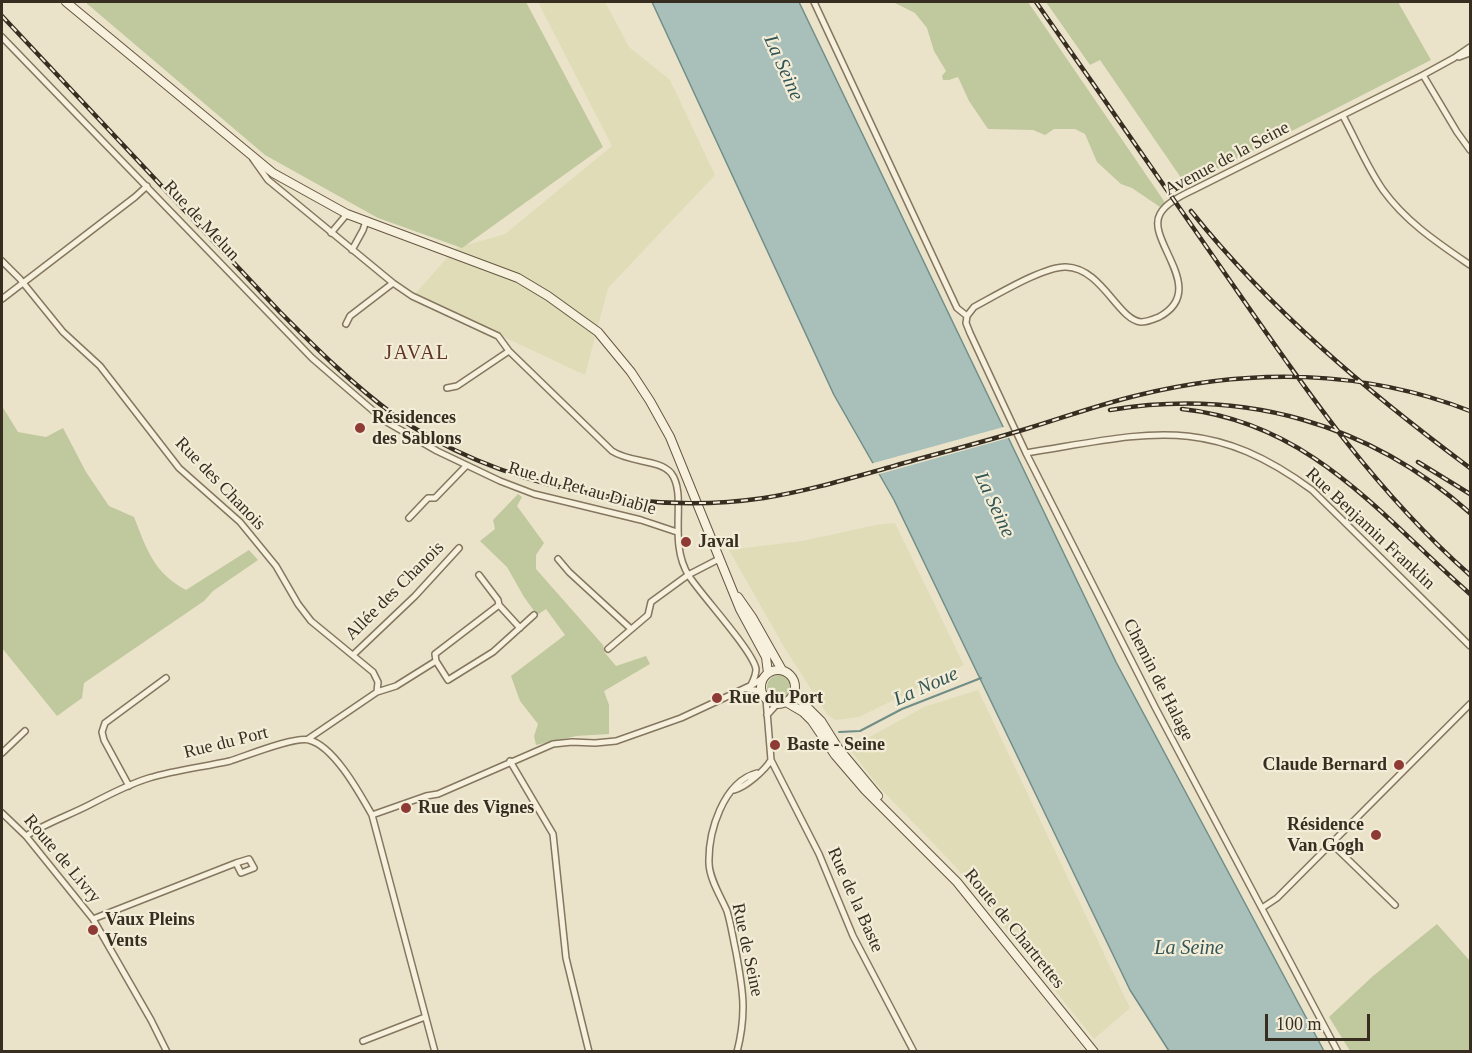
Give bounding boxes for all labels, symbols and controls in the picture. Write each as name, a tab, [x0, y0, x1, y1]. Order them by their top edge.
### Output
water label: La Seine	[758, 31, 808, 105]
street label: Avenue de la Seine	[1161, 117, 1293, 201]
street label: Rue de Melun	[158, 176, 244, 266]
district label: JAVAL	[384, 342, 450, 366]
place label: Résidences des Sablons	[372, 407, 462, 450]
marker: Résidences des Sablons	[353, 421, 367, 435]
street label: Rue des Chanois	[170, 433, 270, 535]
street label: Rue du Pet au Diable	[506, 458, 658, 520]
street label: Rue Benjamin Franklin	[1301, 463, 1439, 595]
water label: La Seine	[968, 468, 1020, 542]
place label: Javal	[698, 531, 739, 553]
marker: Javal	[679, 535, 693, 549]
street label: Allée des Chanois	[341, 537, 449, 645]
street label: Chemin de Halage	[1118, 615, 1198, 745]
water label: La Noue	[890, 662, 962, 712]
place label: Rue du Port	[729, 687, 823, 709]
marker: Rue du Port	[710, 691, 724, 705]
street label: Rue du Port	[182, 722, 270, 764]
place label: Baste - Seine	[787, 734, 885, 756]
marker: Baste - Seine	[768, 738, 782, 752]
place label: Claude Bernard	[1262, 754, 1387, 776]
marker: Claude Bernard	[1392, 758, 1406, 772]
place label: Rue des Vignes	[418, 797, 534, 819]
marker: Rue des Vignes	[399, 801, 413, 815]
street label: Route de Livry	[19, 810, 105, 908]
place label: Résidence Van Gogh	[1287, 814, 1364, 856]
marker: Résidence Van Gogh	[1369, 828, 1383, 842]
street label: Rue de la Baste	[822, 844, 888, 956]
street label: Route de Chartrettes	[959, 865, 1069, 993]
street label: Rue de Seine	[727, 901, 767, 999]
place label: Vaux Pleins Vents	[105, 909, 195, 952]
marker: Vaux Pleins Vents	[86, 923, 100, 937]
water label: La Seine	[1154, 937, 1224, 961]
scale bar	[1268, 1002, 1373, 1040]
text: 100 m	[1276, 1014, 1322, 1034]

